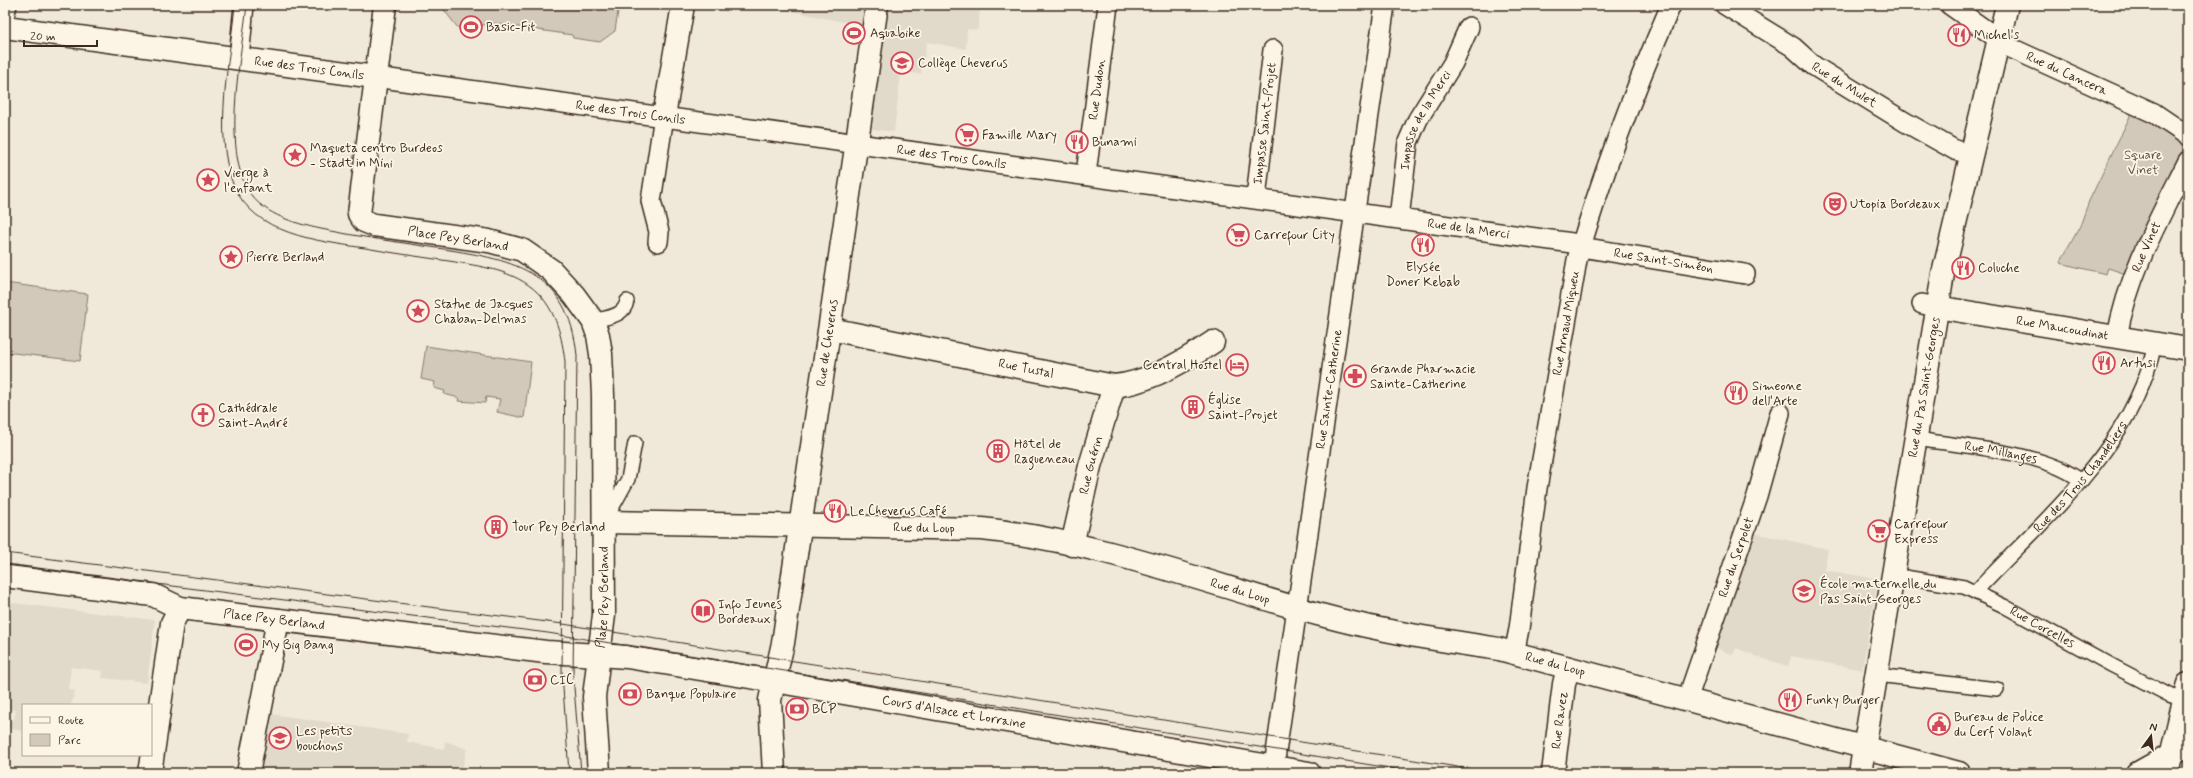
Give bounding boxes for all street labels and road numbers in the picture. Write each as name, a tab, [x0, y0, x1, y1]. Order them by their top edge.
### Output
street label: Rue du Cancera	[2023, 48, 2110, 99]
street label: Rue des Trois Conils	[253, 52, 365, 84]
street label: Rue Dudon	[1085, 58, 1109, 121]
street label: Rue du Mulet	[1808, 58, 1881, 112]
street label: Impasse Saint-Projet	[1249, 62, 1280, 185]
street label: Impasse de la Merci	[1396, 67, 1455, 171]
street label: Rue des Trois Conils	[575, 96, 687, 128]
street label: Rue des Trois Conils	[896, 141, 1008, 173]
street label: Rue de la Merci	[1426, 215, 1511, 243]
street label: Rue Vinet	[2128, 219, 2165, 275]
street label: Place Pey Berland	[406, 223, 510, 255]
street label: Rue Saint-Siméon	[1613, 244, 1715, 277]
street label: Rue Arnaud Miqueu	[1548, 269, 1583, 377]
street label: Rue de Cheverus	[812, 298, 842, 388]
street label: Rue Maucoudinat	[2015, 312, 2110, 344]
street label: Rue du Pas Saint-Georges	[1904, 316, 1944, 459]
street label: Rue Sainte-Catherine	[1312, 328, 1346, 450]
street label: Rue Tustal	[997, 354, 1055, 382]
street label: Rue des Trois Chandeliers	[2029, 418, 2131, 536]
street label: Rue Guérin	[1075, 434, 1107, 496]
street label: Rue Millanges	[1963, 437, 2039, 468]
street label: Rue du Serpolet	[1714, 515, 1758, 600]
street label: Rue du Loup	[893, 519, 955, 537]
street label: Place Pey Berland	[591, 546, 613, 649]
street label: Rue du Loup	[1208, 574, 1272, 608]
street label: Rue Corcelles	[2007, 602, 2078, 652]
street label: Place Pey Berland	[223, 605, 326, 634]
street label: Rue du Loup	[1523, 648, 1587, 680]
street label: Rue Ravez	[1548, 690, 1572, 750]
street label: Cours d'Alsace et Lorraine	[881, 691, 1027, 733]

